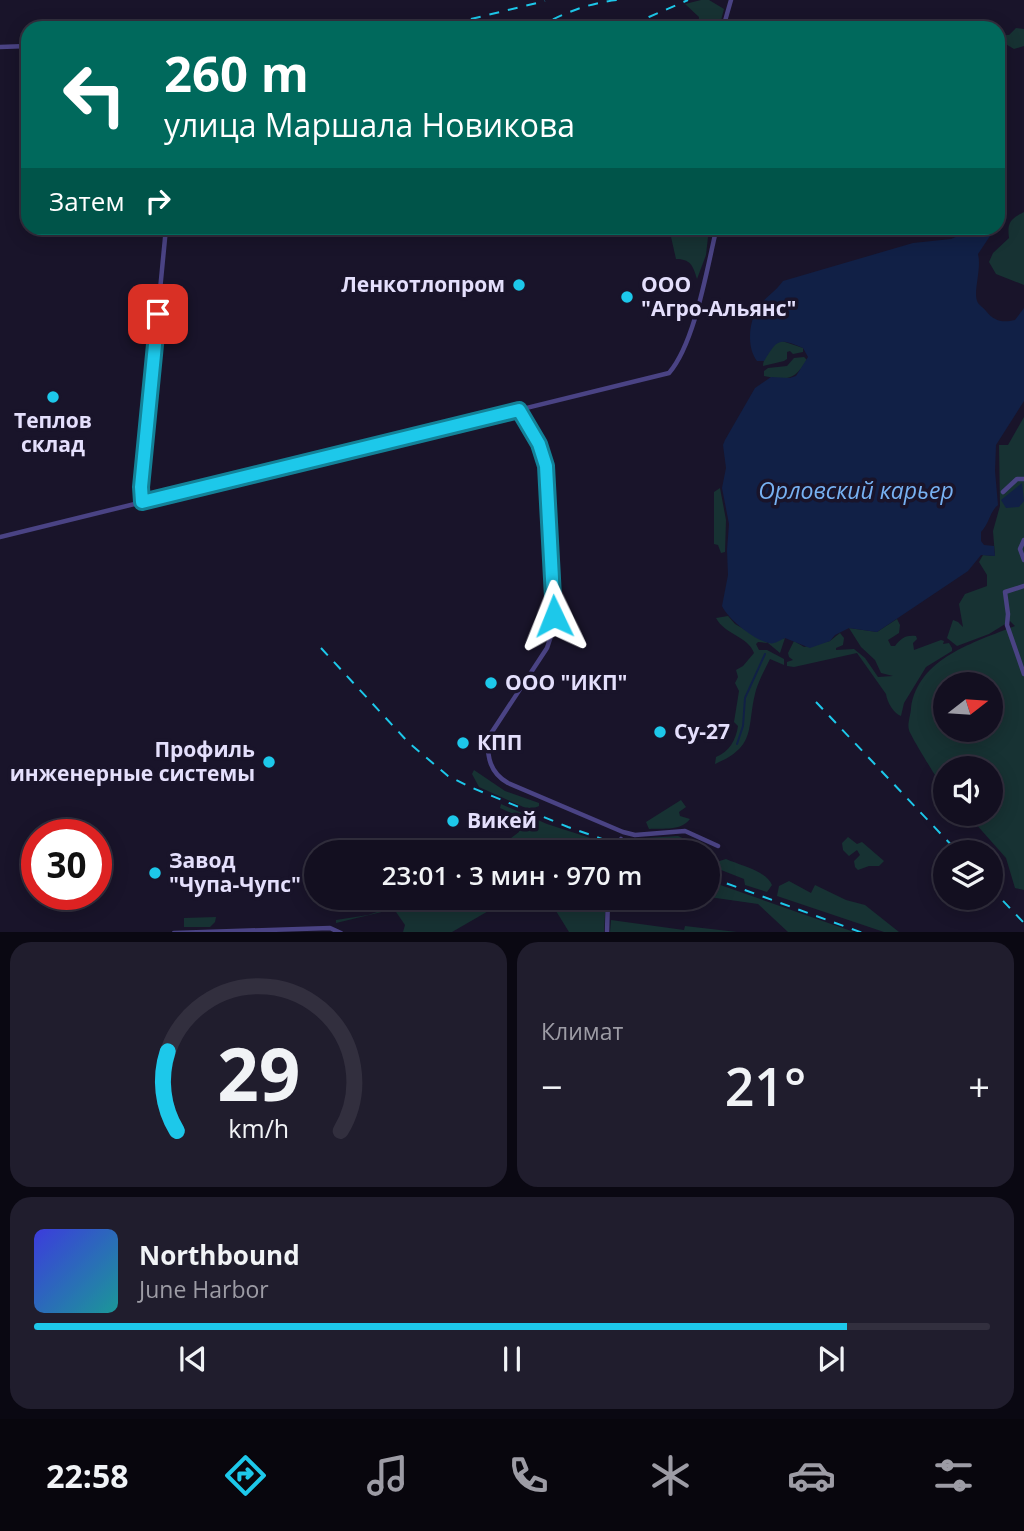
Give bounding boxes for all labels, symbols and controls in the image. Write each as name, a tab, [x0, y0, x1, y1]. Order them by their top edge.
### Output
text: 260 m	[164, 40, 309, 106]
icon: left	[49, 49, 140, 140]
text: улица Маршала Новикова	[164, 103, 575, 146]
icon: right	[139, 182, 177, 220]
text: Затем	[49, 183, 125, 219]
place label: Ленкотлопром	[341, 270, 505, 298]
place label: ООО "Агро-Альянс"	[641, 270, 796, 322]
marker: Ленкотлопром	[511, 277, 527, 293]
pin	[128, 284, 188, 344]
marker: ООО "Агро-Альянс"	[619, 289, 635, 305]
icon: arrive	[139, 295, 177, 333]
marker: Теплов склад	[45, 389, 61, 405]
place label: Теплов склад	[14, 406, 92, 458]
water label: Орловский карьер	[758, 474, 954, 506]
position arrow	[517, 579, 591, 653]
place label: ООО "ИКП"	[505, 668, 627, 696]
north arrow	[933, 672, 1003, 742]
map controls	[933, 672, 1003, 910]
marker: ООО "ИКП"	[483, 675, 499, 691]
place label: Су-27	[674, 717, 730, 745]
marker: Су-27	[652, 724, 668, 740]
place label: КПП	[477, 728, 522, 756]
place label: Профиль инженерные системы	[10, 735, 255, 787]
marker: КПП	[455, 735, 471, 751]
marker: Профиль инженерные системы	[261, 754, 277, 770]
button: sound	[933, 756, 1003, 826]
place label: Викей	[467, 806, 537, 834]
marker: Викей	[445, 813, 461, 829]
speed limit sign: 30	[21, 819, 112, 910]
button: layers	[933, 840, 1003, 910]
place label: Завод "Чупа-Чупс"	[169, 846, 301, 898]
text: 23:01 · 3 мин · 970 m	[382, 857, 642, 893]
marker: Завод "Чупа-Чупс"	[147, 865, 163, 881]
text: Климат	[541, 1015, 623, 1047]
text: 29	[217, 1023, 300, 1122]
text: 21°	[725, 1050, 806, 1121]
text: −	[541, 1060, 563, 1112]
text: +	[968, 1060, 990, 1112]
text: km/h	[228, 1110, 289, 1144]
text: Northbound	[139, 1237, 300, 1273]
text: June Harbor	[139, 1273, 269, 1305]
icon: previous	[174, 1340, 212, 1378]
icon: pause	[493, 1340, 531, 1378]
icon: next	[812, 1340, 850, 1378]
icon: directions	[221, 1451, 270, 1500]
icon: music	[363, 1451, 412, 1500]
icon: phone	[504, 1451, 553, 1500]
icon: climate	[646, 1451, 695, 1500]
icon: car	[787, 1451, 836, 1500]
icon: filters	[929, 1451, 978, 1500]
text: 22:58	[46, 1454, 129, 1497]

